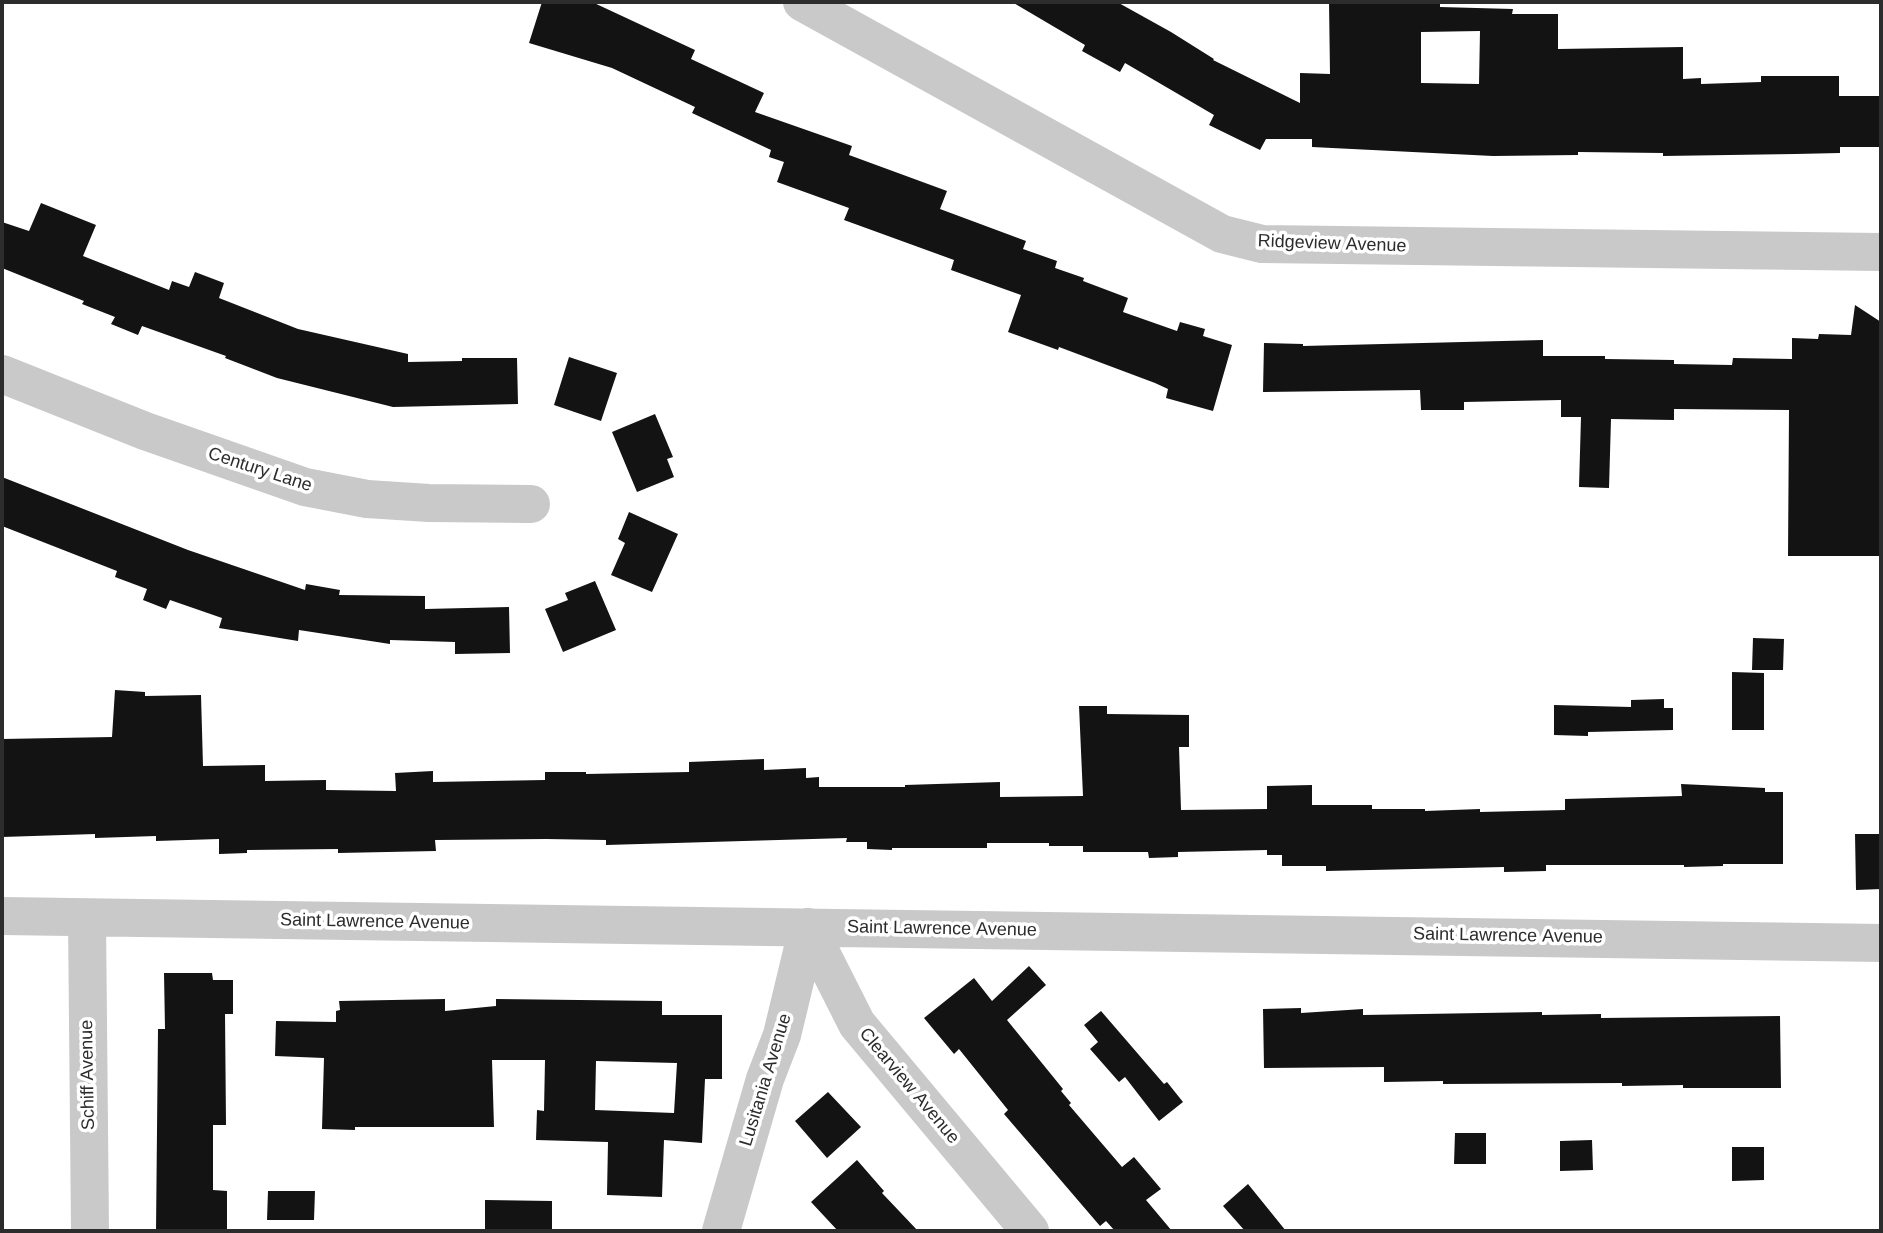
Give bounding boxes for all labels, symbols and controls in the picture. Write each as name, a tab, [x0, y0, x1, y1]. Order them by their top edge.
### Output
street label: Ridgeview Avenue	[1257, 231, 1407, 257]
street label: Century Lane	[205, 443, 315, 497]
street label: Saint Lawrence Avenue	[280, 910, 470, 934]
street label: Saint Lawrence Avenue	[847, 917, 1037, 941]
street label: Saint Lawrence Avenue	[1413, 924, 1603, 948]
street label: Lusitania Avenue	[736, 1011, 796, 1149]
street label: Schiff Avenue	[76, 1020, 100, 1130]
street label: Clearview Avenue	[854, 1024, 964, 1148]

